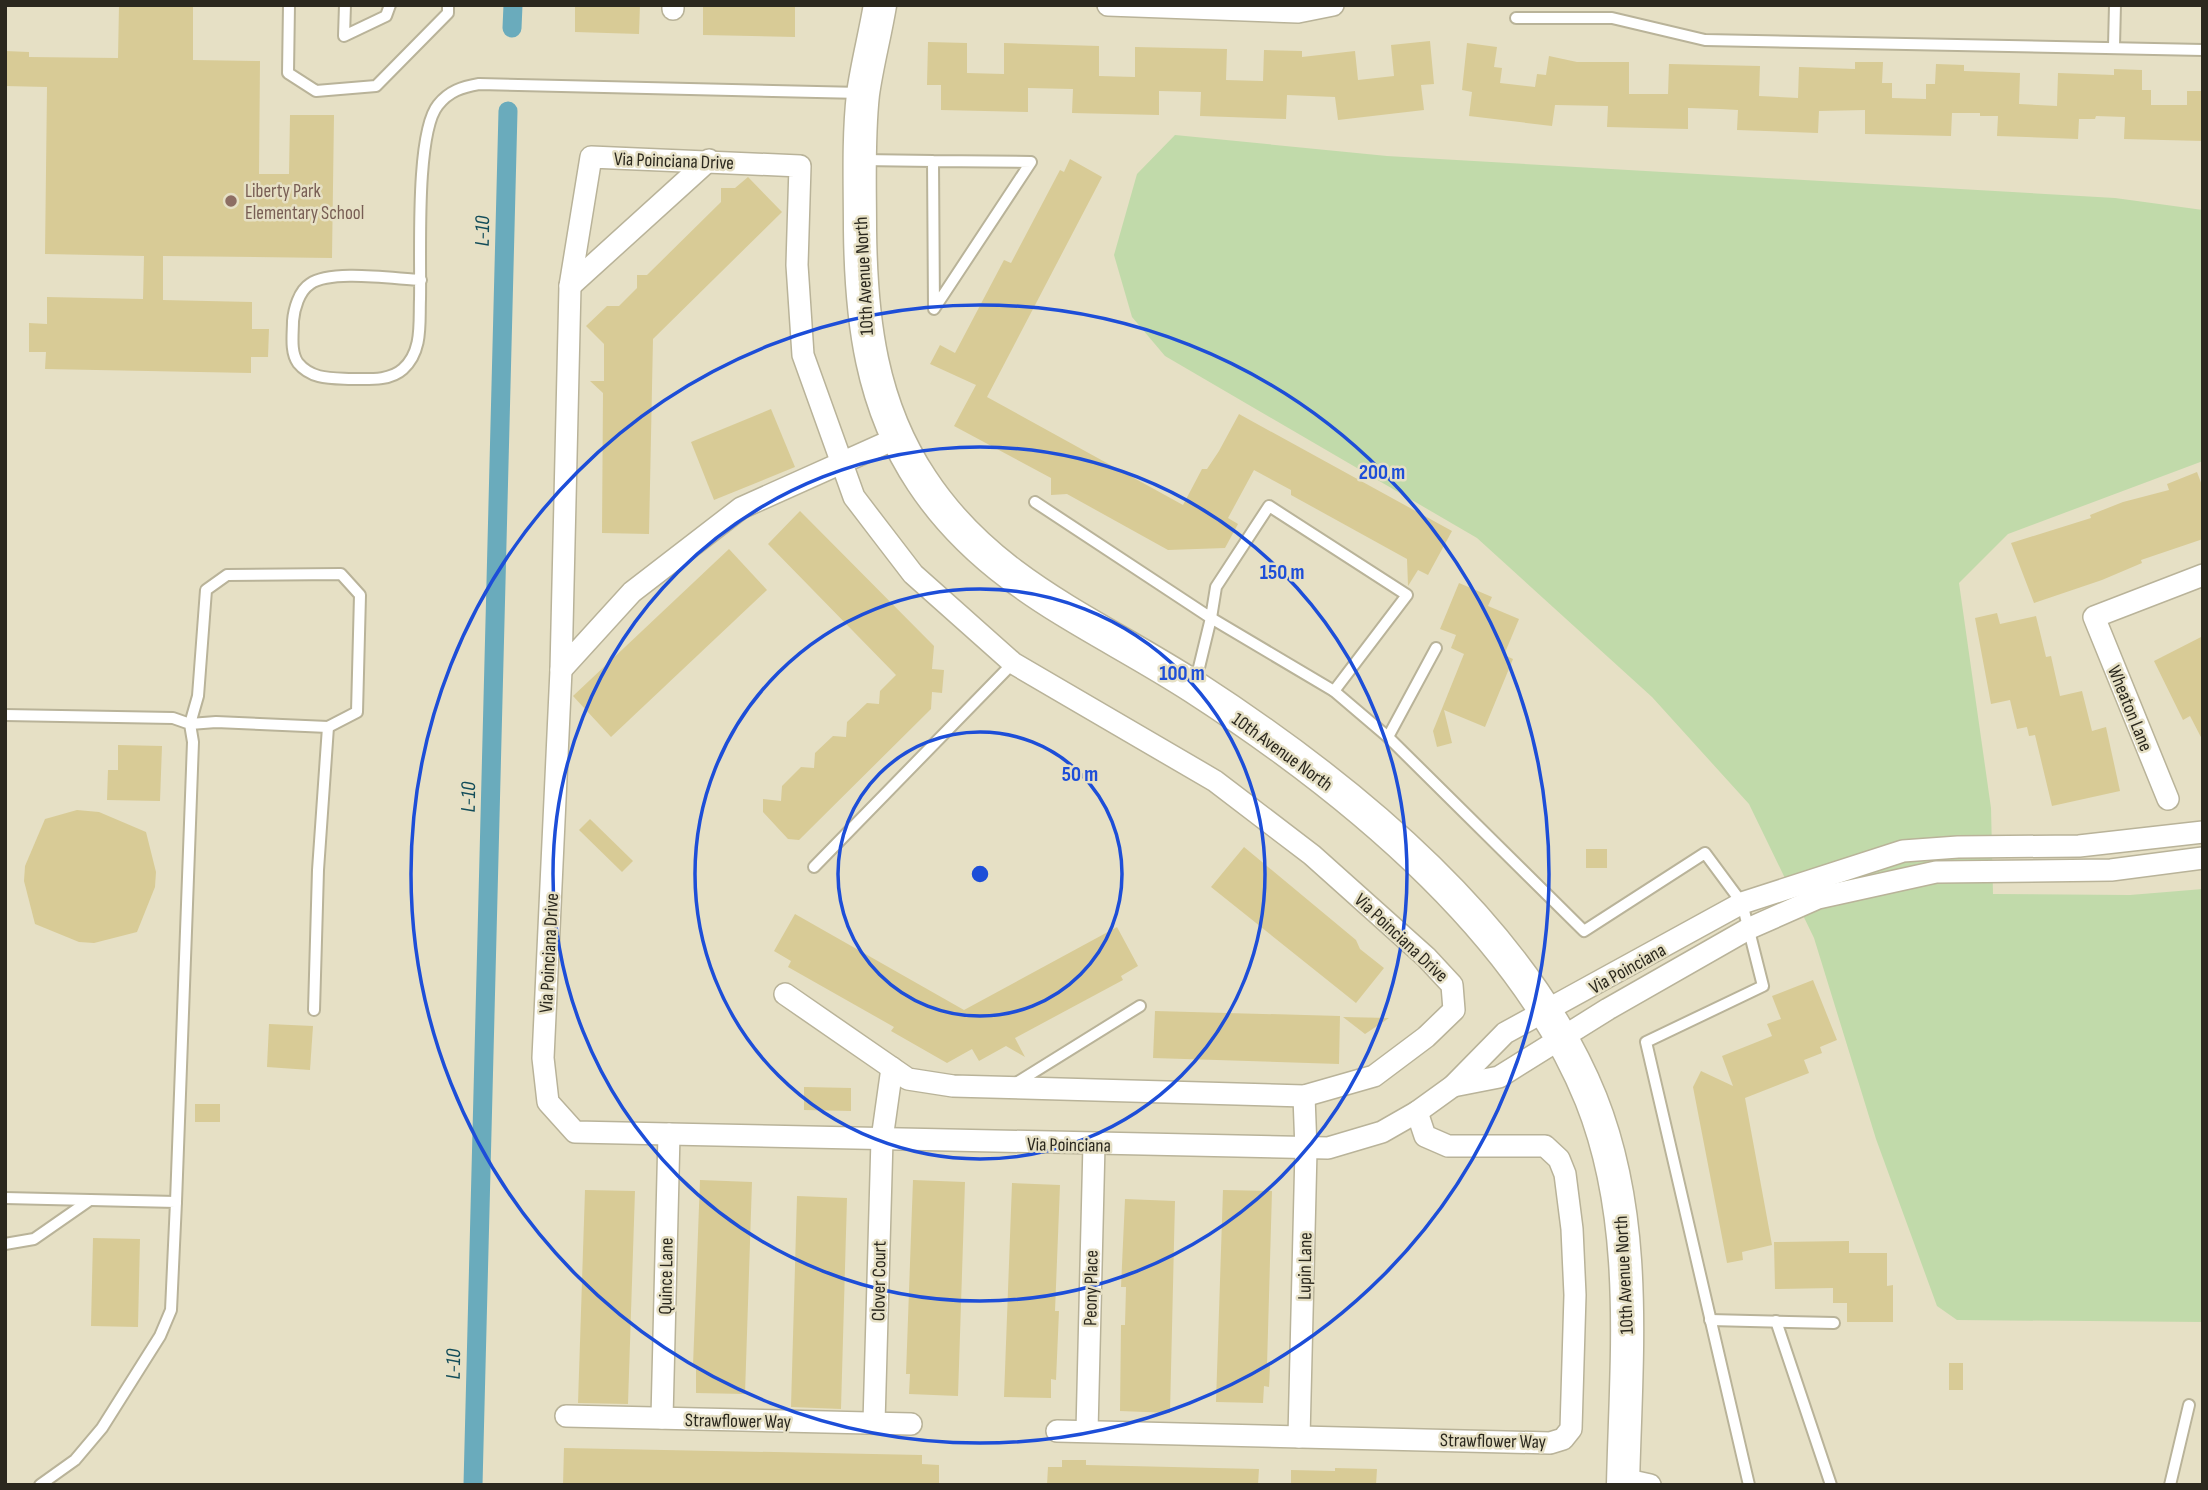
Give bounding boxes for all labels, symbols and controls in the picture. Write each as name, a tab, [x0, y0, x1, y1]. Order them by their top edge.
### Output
street label: Via Poinciana Drive	[614, 148, 734, 175]
place label: Liberty Park Elementary School	[245, 180, 364, 225]
marker: Liberty Park Elementary School	[223, 193, 239, 209]
water label: L-10	[470, 215, 495, 247]
street label: 10th Avenue North	[850, 216, 879, 336]
text: 200 m	[1359, 460, 1405, 485]
text: 150 m	[1260, 560, 1304, 585]
text: 100 m	[1159, 661, 1205, 686]
street label: Wheaton Lane	[2102, 662, 2157, 755]
street label: 10th Avenue North	[1227, 708, 1337, 796]
text: 50 m	[1062, 762, 1098, 787]
water label: L-10	[456, 781, 481, 813]
centre of rings	[968, 862, 992, 886]
street label: Via Poinciana Drive	[1349, 889, 1453, 987]
street label: Via Poinciana Drive	[535, 893, 564, 1014]
street label: Via Poinciana	[1585, 939, 1670, 1000]
street label: Via Poinciana	[1027, 1133, 1111, 1158]
street label: 10th Avenue North	[1610, 1215, 1639, 1335]
street label: Lupin Lane	[1293, 1232, 1318, 1300]
street label: Quince Lane	[654, 1237, 679, 1315]
street label: Clover Court	[867, 1241, 892, 1321]
street label: Peony Place	[1079, 1250, 1104, 1326]
water label: L-10	[441, 1348, 466, 1380]
street label: Strawflower Way	[685, 1409, 792, 1434]
street label: Strawflower Way	[1440, 1429, 1547, 1454]

